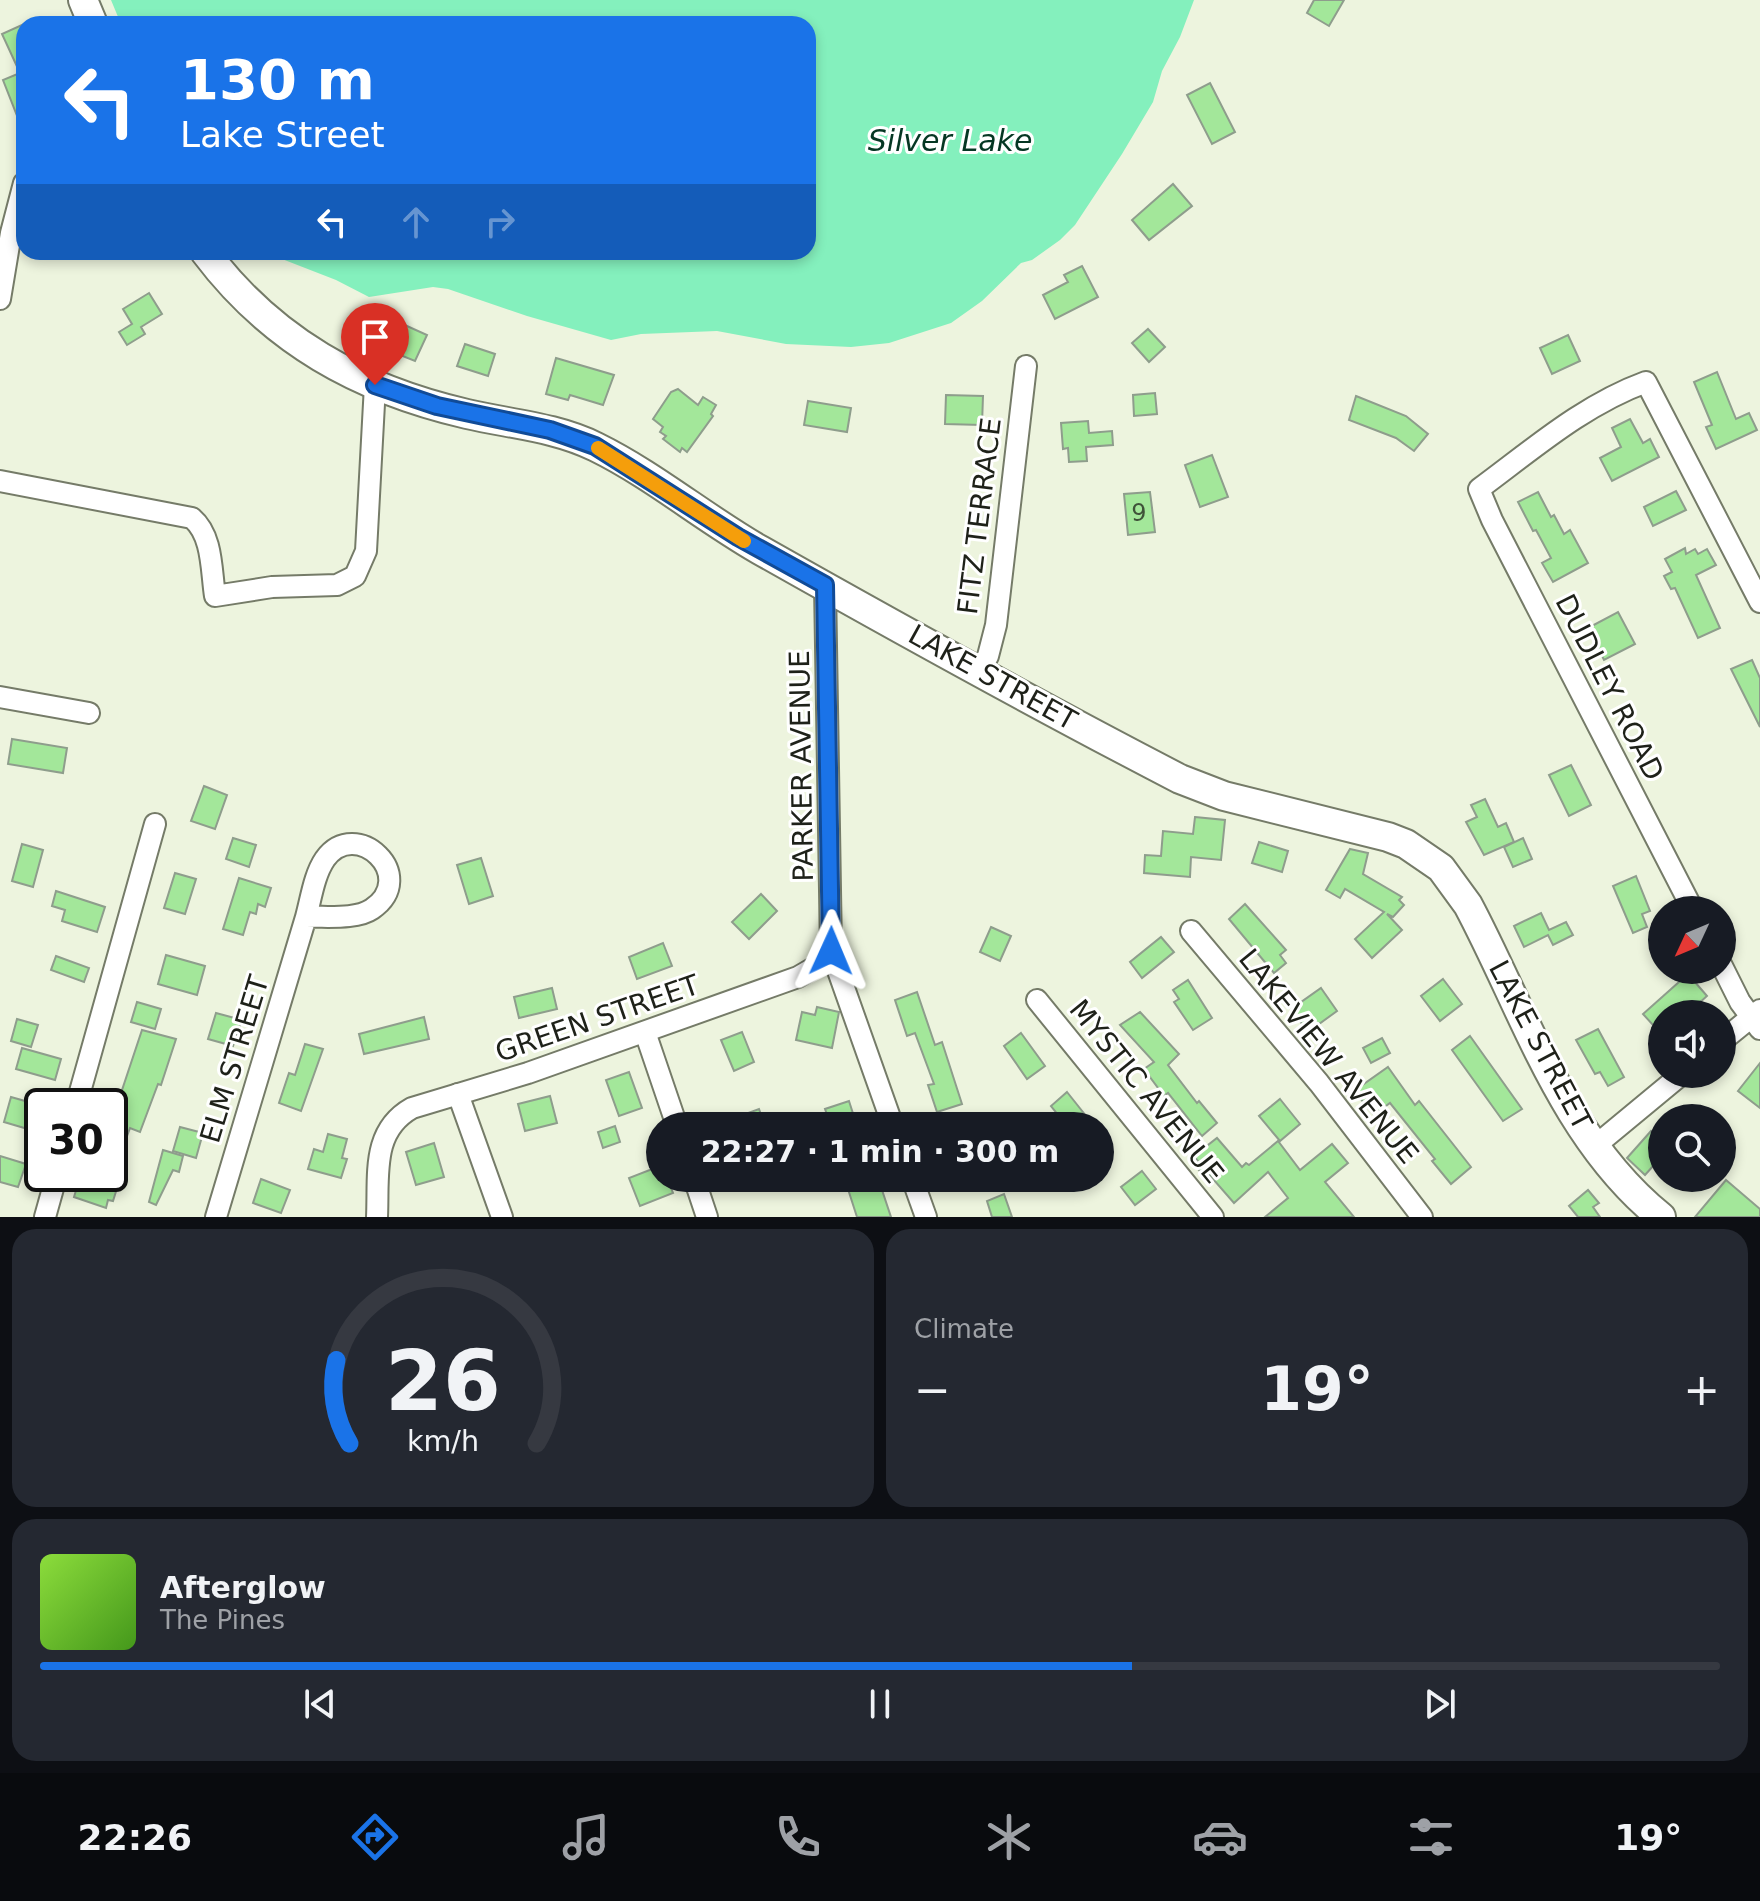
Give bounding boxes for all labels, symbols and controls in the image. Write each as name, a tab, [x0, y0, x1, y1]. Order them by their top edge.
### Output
text: 130 m	[180, 47, 375, 112]
icon: left	[48, 48, 152, 152]
text: Lake Street	[180, 114, 385, 155]
water label: Silver Lake	[868, 123, 1032, 158]
icon: left	[310, 200, 354, 244]
icon: ahead	[394, 200, 438, 244]
icon: right	[478, 200, 522, 244]
pin	[341, 303, 409, 385]
icon: arrive	[353, 315, 397, 359]
street label: FITZ TERRACE	[951, 416, 1008, 616]
house number: 9	[1131, 499, 1147, 527]
street label: DUDLEY ROAD	[1548, 589, 1671, 786]
street label: LAKE STREET	[903, 618, 1083, 738]
street label: PARKER AVENUE	[783, 650, 820, 882]
north arrow	[1648, 896, 1736, 984]
map controls	[1648, 896, 1736, 1192]
position arrow	[789, 909, 873, 993]
street label: LAKEVIEW AVENUE	[1232, 942, 1425, 1170]
street label: LAKE STREET	[1482, 955, 1599, 1136]
street label: GREEN STREET	[491, 968, 704, 1069]
street label: ELM STREET	[193, 971, 276, 1147]
street label: MYSTIC AVENUE	[1063, 993, 1231, 1190]
button: sound	[1648, 1000, 1736, 1088]
speed limit sign: 30	[24, 1088, 128, 1192]
button: search	[1648, 1104, 1736, 1192]
text: 22:27 · 1 min · 300 m	[701, 1134, 1059, 1169]
text: Climate	[914, 1314, 1014, 1344]
text: 26	[385, 1333, 501, 1430]
text: 19°	[1260, 1354, 1374, 1424]
text: −	[914, 1364, 951, 1415]
text: +	[1683, 1364, 1720, 1415]
text: km/h	[407, 1424, 479, 1458]
text: Afterglow	[160, 1570, 326, 1605]
text: The Pines	[160, 1605, 285, 1635]
icon: previous	[298, 1682, 342, 1726]
icon: pause	[858, 1682, 902, 1726]
icon: next	[1418, 1682, 1462, 1726]
icon: directions	[347, 1809, 403, 1865]
icon: music	[558, 1809, 614, 1865]
icon: phone	[770, 1809, 826, 1865]
icon: climate	[981, 1809, 1037, 1865]
icon: car	[1192, 1809, 1248, 1865]
icon: filters	[1403, 1809, 1459, 1865]
text: 22:26	[78, 1817, 192, 1858]
text: 19°	[1614, 1817, 1682, 1858]

